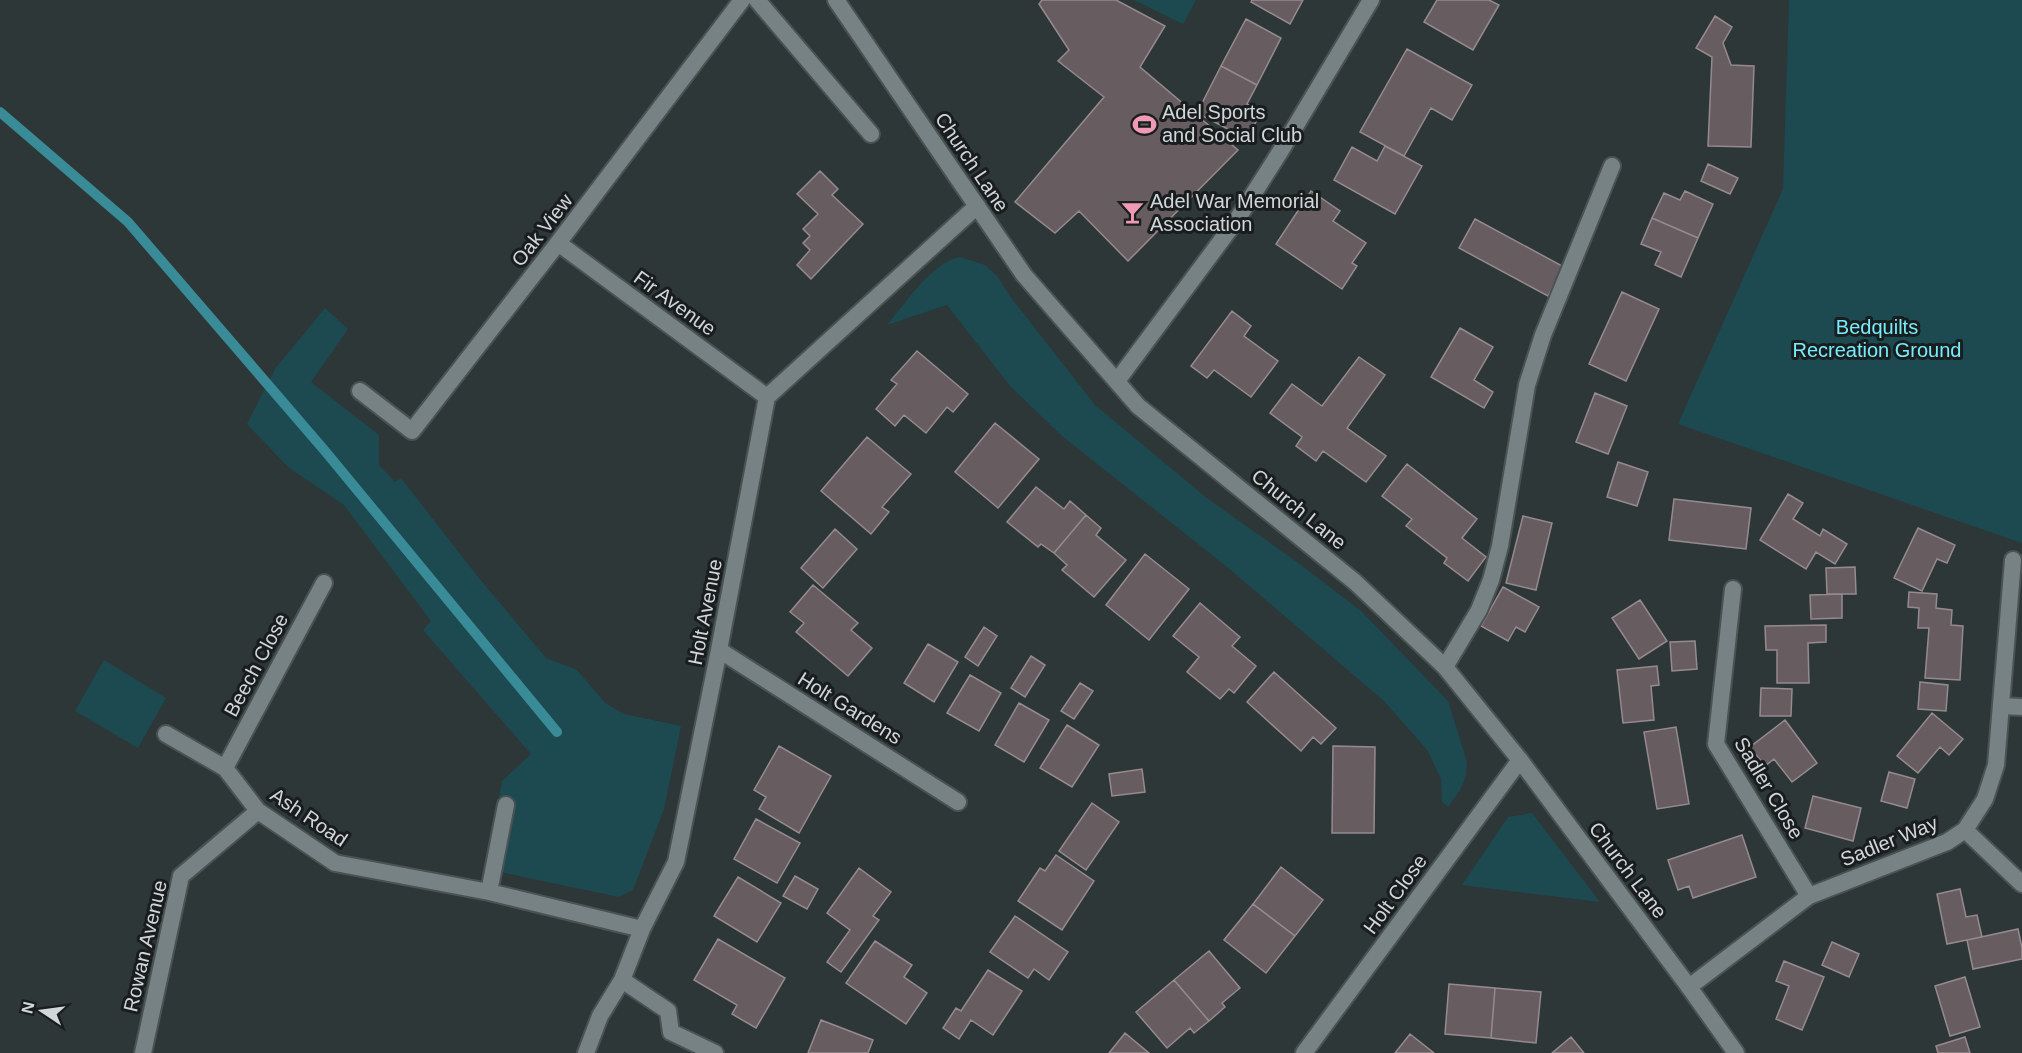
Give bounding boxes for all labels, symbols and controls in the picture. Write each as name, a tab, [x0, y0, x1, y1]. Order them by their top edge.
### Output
place label: Adel Sports and Social Club	[1162, 101, 1302, 146]
street label: Church Lane	[931, 108, 1013, 216]
sports icon: Adel Sports and Social Club	[1131, 111, 1157, 137]
street label: Oak View	[507, 189, 577, 270]
place label: Adel War Memorial Association	[1150, 190, 1319, 235]
bar icon: Adel War Memorial Association	[1119, 199, 1145, 225]
street label: Fir Avenue	[630, 266, 720, 340]
park label: Bedquilts Recreation Ground	[1793, 316, 1961, 361]
street label: Church Lane	[1248, 464, 1350, 554]
street label: Holt Avenue	[684, 557, 726, 667]
street label: Beech Close	[220, 610, 292, 720]
street label: Holt Gardens	[794, 667, 906, 749]
street label: Sadler Close	[1730, 733, 1808, 843]
street label: Ash Road	[266, 783, 352, 851]
street label: Sadler Way	[1837, 812, 1941, 870]
street label: Church Lane	[1585, 818, 1671, 922]
street label: Holt Close	[1359, 850, 1431, 938]
street label: Rowan Avenue	[119, 878, 171, 1014]
north arrow	[12, 981, 72, 1041]
text: N	[18, 1000, 37, 1015]

